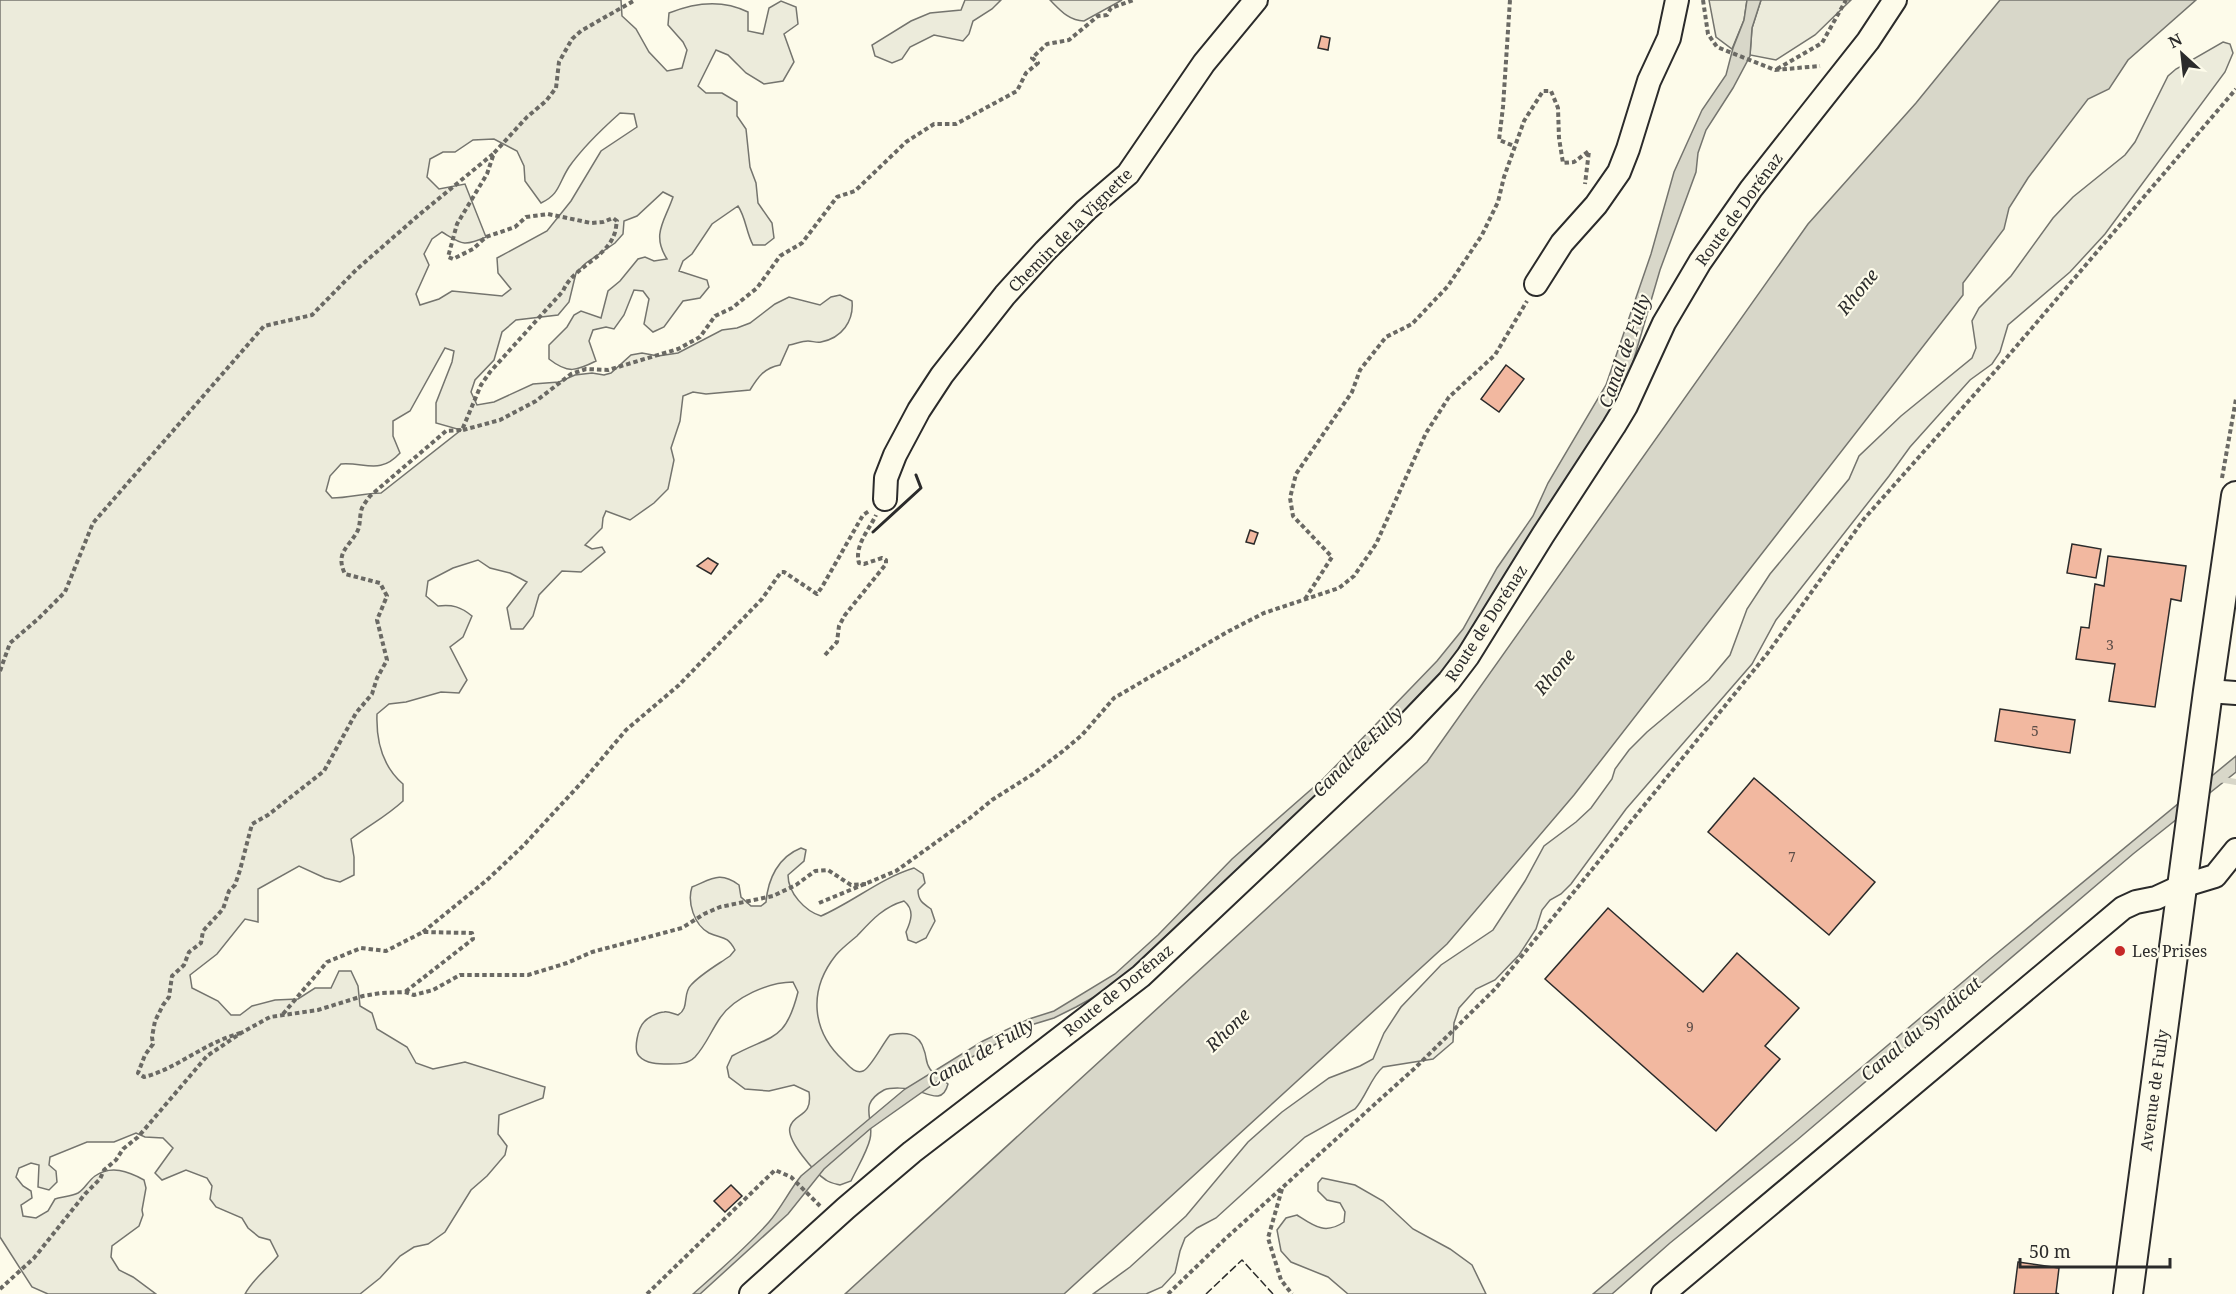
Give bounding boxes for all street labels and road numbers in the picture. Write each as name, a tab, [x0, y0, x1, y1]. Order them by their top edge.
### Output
street label: Route de Dorénaz	[1690, 148, 1788, 270]
street label: Chemin de la Vignette	[1003, 163, 1137, 297]
street label: Route de Dorénaz	[1440, 560, 1532, 686]
street label: Route de Dorénaz	[1059, 939, 1177, 1041]
street label: Avenue de Fully	[2135, 1027, 2174, 1152]

